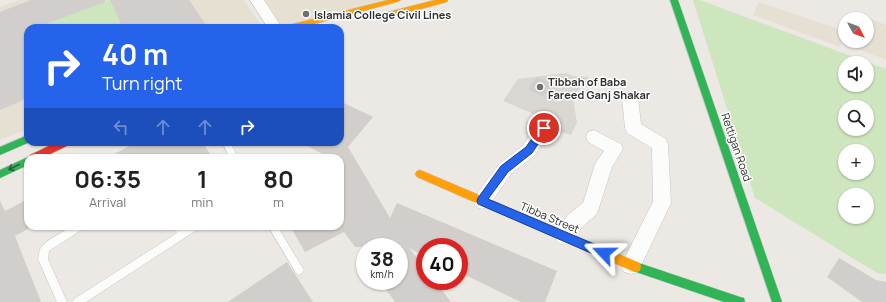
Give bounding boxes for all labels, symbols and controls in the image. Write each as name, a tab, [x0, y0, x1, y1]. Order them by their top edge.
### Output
place label: Islamia College Civil Lines	[314, 7, 451, 22]
marker: Islamia College Civil Lines	[301, 9, 311, 19]
north arrow	[838, 12, 874, 48]
map controls	[838, 12, 874, 224]
text: 40 m	[102, 35, 168, 73]
icon: right	[36, 40, 88, 92]
button: sound	[838, 56, 874, 92]
text: Turn right	[102, 71, 183, 95]
place label: Tibbah of Baba Fareed Ganj Shakar	[548, 74, 651, 102]
marker: Tibbah of Baba Fareed Ganj Shakar	[535, 82, 545, 92]
button: search	[838, 100, 874, 136]
pin	[527, 111, 561, 145]
street label: Rettigan Road	[718, 111, 756, 183]
icon: left	[110, 116, 132, 138]
icon: ahead	[152, 116, 174, 138]
icon: ahead	[194, 116, 216, 138]
icon: right	[236, 116, 258, 138]
icon: arrive	[533, 117, 555, 139]
button: +	[838, 144, 874, 180]
text: 06:35	[74, 162, 141, 195]
text: 1	[197, 162, 207, 195]
text: 80	[263, 162, 294, 195]
one-way arrow	[8, 164, 20, 171]
button: −	[838, 188, 874, 224]
text: Arrival	[89, 193, 126, 211]
text: min	[191, 193, 213, 211]
text: m	[273, 193, 284, 211]
street label: Tibba Street	[518, 198, 582, 236]
position arrow	[583, 232, 625, 274]
speed limit sign: 40	[416, 238, 468, 290]
text: 38	[370, 245, 394, 272]
text: km/h	[370, 267, 394, 281]

